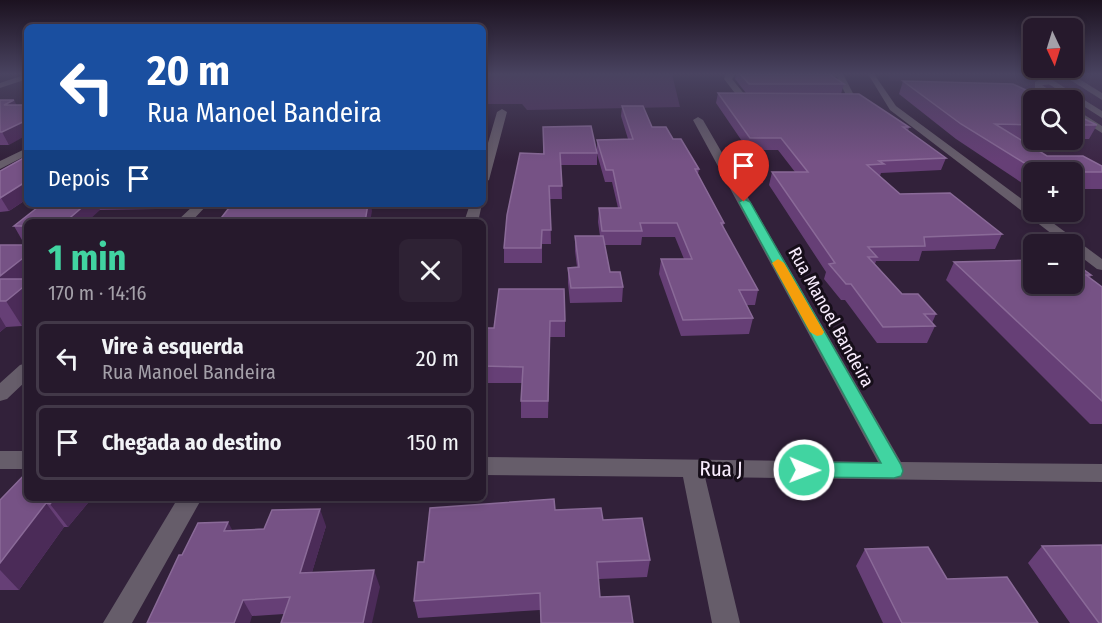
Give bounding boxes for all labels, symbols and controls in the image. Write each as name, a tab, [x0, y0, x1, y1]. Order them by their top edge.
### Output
north arrow	[1023, 18, 1083, 78]
map controls	[1023, 18, 1083, 294]
text: 20 m	[147, 46, 230, 96]
icon: left	[48, 48, 126, 126]
button: search	[1023, 90, 1083, 150]
text: Rua Manoel Bandeira	[147, 97, 382, 129]
pin	[718, 140, 769, 202]
icon: arrive	[727, 149, 760, 182]
icon: arrive	[122, 162, 155, 195]
button: +	[1023, 162, 1083, 222]
text: Depois	[48, 165, 110, 192]
button: −	[1023, 234, 1083, 294]
text: 1 min	[48, 236, 126, 280]
button: close	[399, 239, 462, 302]
street label: Rua Manoel Bandeira	[783, 243, 879, 391]
text: 170 m · 14:16	[48, 281, 146, 305]
text: Vire à esquerda	[102, 333, 244, 360]
icon: left	[51, 342, 84, 375]
text: 20 m	[416, 345, 459, 372]
text: Rua Manoel Bandeira	[102, 360, 276, 384]
icon: arrive	[51, 426, 84, 459]
text: Chegada ao destino	[102, 429, 282, 456]
text: 150 m	[407, 429, 459, 456]
position arrow	[772, 438, 836, 502]
street label: Rua J	[699, 456, 743, 482]

